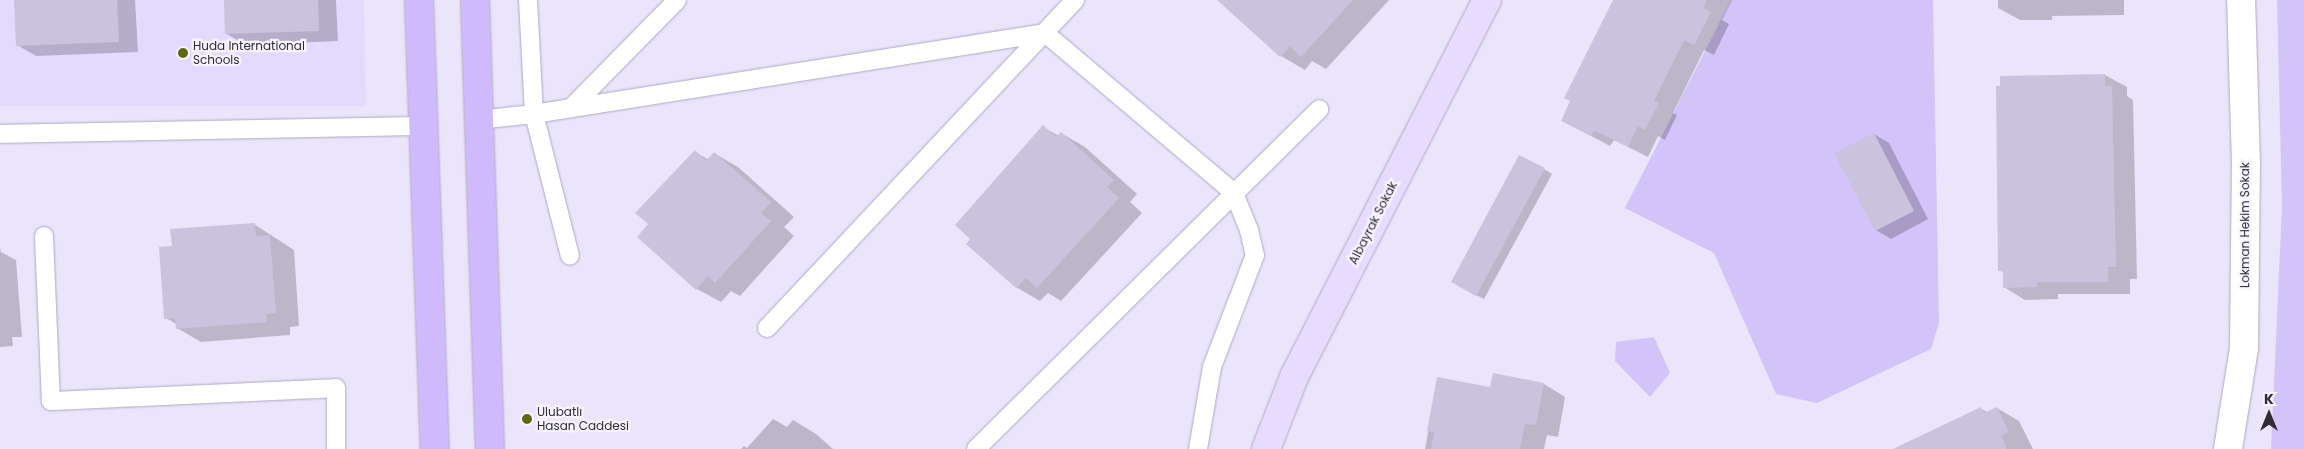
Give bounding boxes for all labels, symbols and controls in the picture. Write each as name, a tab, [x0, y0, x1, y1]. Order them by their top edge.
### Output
place label: Huda International Schools	[193, 39, 305, 67]
marker: Huda International Schools	[177, 47, 189, 59]
street label: Lokman Hekim Sokak	[2238, 162, 2252, 288]
street label: Albayrak Sokak	[1346, 179, 1400, 267]
north arrow	[2244, 389, 2294, 439]
text: K	[2264, 389, 2274, 409]
place label: Ulubatlı Hasan Caddesi	[537, 405, 629, 433]
marker: Ulubatlı Hasan Caddesi	[521, 413, 533, 425]

